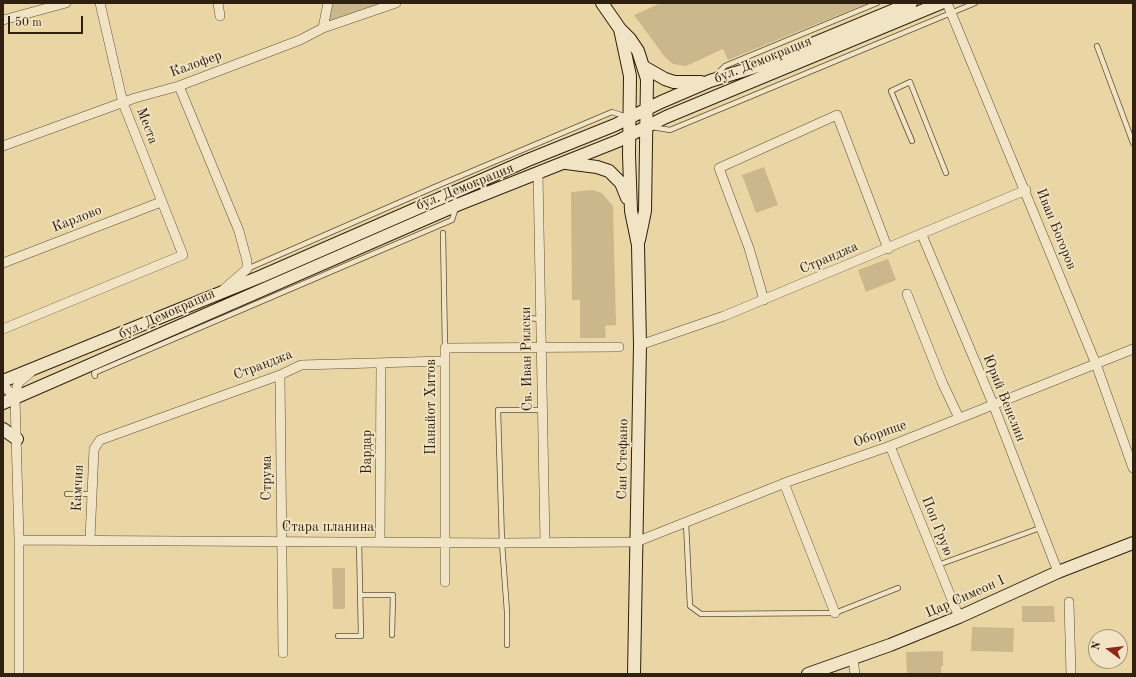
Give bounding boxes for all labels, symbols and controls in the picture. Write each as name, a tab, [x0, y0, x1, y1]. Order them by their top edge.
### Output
scale bar	[10, 8, 85, 34]
text: 50 m	[15, 17, 42, 29]
street label: бул. Демокрация	[712, 33, 814, 87]
street label: Калофер	[168, 47, 224, 81]
street label: Места	[132, 105, 162, 147]
street label: бул. Демокрация	[414, 160, 516, 214]
street label: Иван Богоров	[1032, 186, 1080, 272]
street label: Карлово	[50, 202, 104, 236]
street label: Странджа	[797, 238, 861, 278]
street label: бул. Демокрация	[116, 285, 218, 343]
street label: Св. Иван Рилски	[518, 307, 536, 411]
street label: Странджа	[231, 346, 295, 384]
street label: Юрий Венелин	[979, 352, 1029, 444]
street label: Панайот Хитов	[423, 359, 439, 455]
street label: Оборище	[851, 417, 909, 451]
street label: Сан Стефано	[614, 418, 632, 500]
street label: Вардар	[359, 430, 375, 474]
street label: Струма	[259, 455, 275, 501]
street label: Камчия	[68, 464, 88, 512]
street label: Поп Грую	[918, 494, 956, 558]
street label: Стара планина	[282, 519, 374, 535]
street label: Цар Симеон I	[923, 572, 1007, 622]
north arrow	[1088, 629, 1128, 669]
text: N	[1090, 641, 1103, 652]

